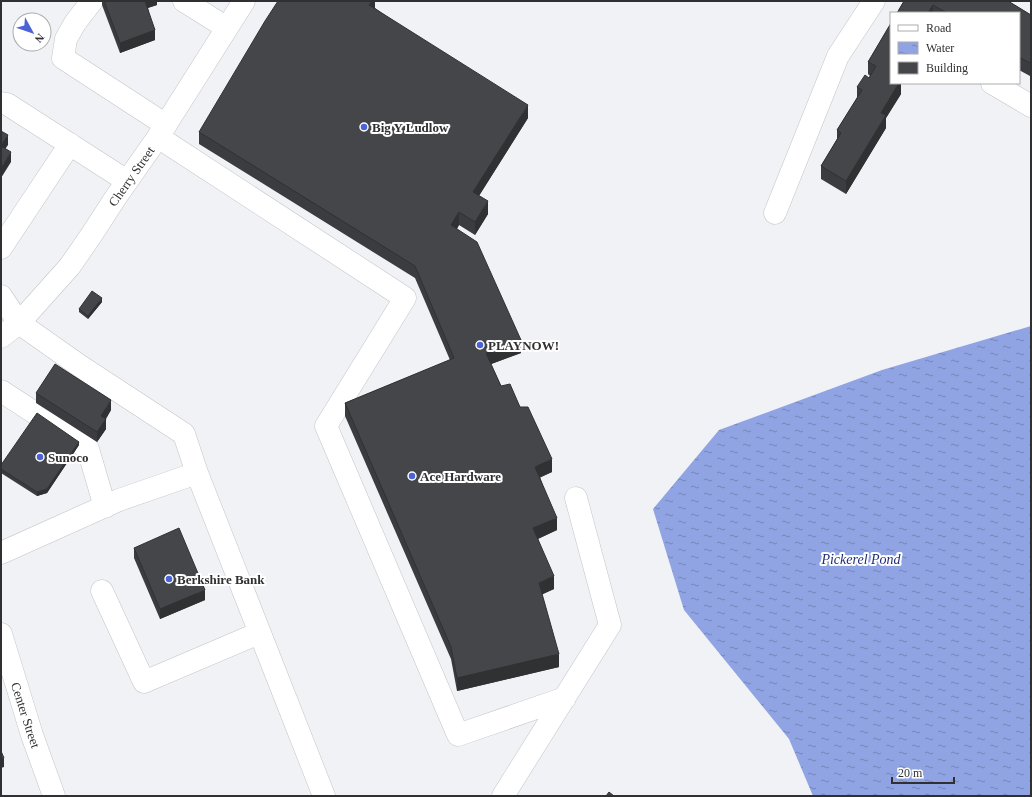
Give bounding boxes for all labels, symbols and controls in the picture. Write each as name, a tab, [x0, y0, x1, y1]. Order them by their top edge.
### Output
north arrow	[12, 12, 52, 52]
legend	[890, 12, 1020, 84]
text: Road	[926, 21, 951, 35]
text: N	[32, 32, 47, 45]
text: Water	[926, 41, 954, 55]
text: Building	[926, 61, 968, 75]
place label: Big Y Ludlow	[372, 120, 449, 135]
marker: Big Y Ludlow	[359, 122, 369, 132]
street label: Cherry Street	[105, 143, 158, 209]
place label: PLAYNOW!	[488, 338, 559, 353]
marker: PLAYNOW!	[475, 340, 485, 350]
place label: Sunoco	[48, 450, 88, 465]
marker: Sunoco	[35, 452, 45, 462]
place label: Ace Hardware	[420, 469, 501, 484]
marker: Ace Hardware	[407, 471, 417, 481]
water label: Pickerel Pond	[820, 552, 902, 567]
place label: Berkshire Bank	[177, 572, 265, 587]
marker: Berkshire Bank	[164, 574, 174, 584]
street label: Center Street	[8, 680, 43, 750]
scale bar	[892, 759, 954, 785]
text: 20 m	[898, 766, 923, 780]

